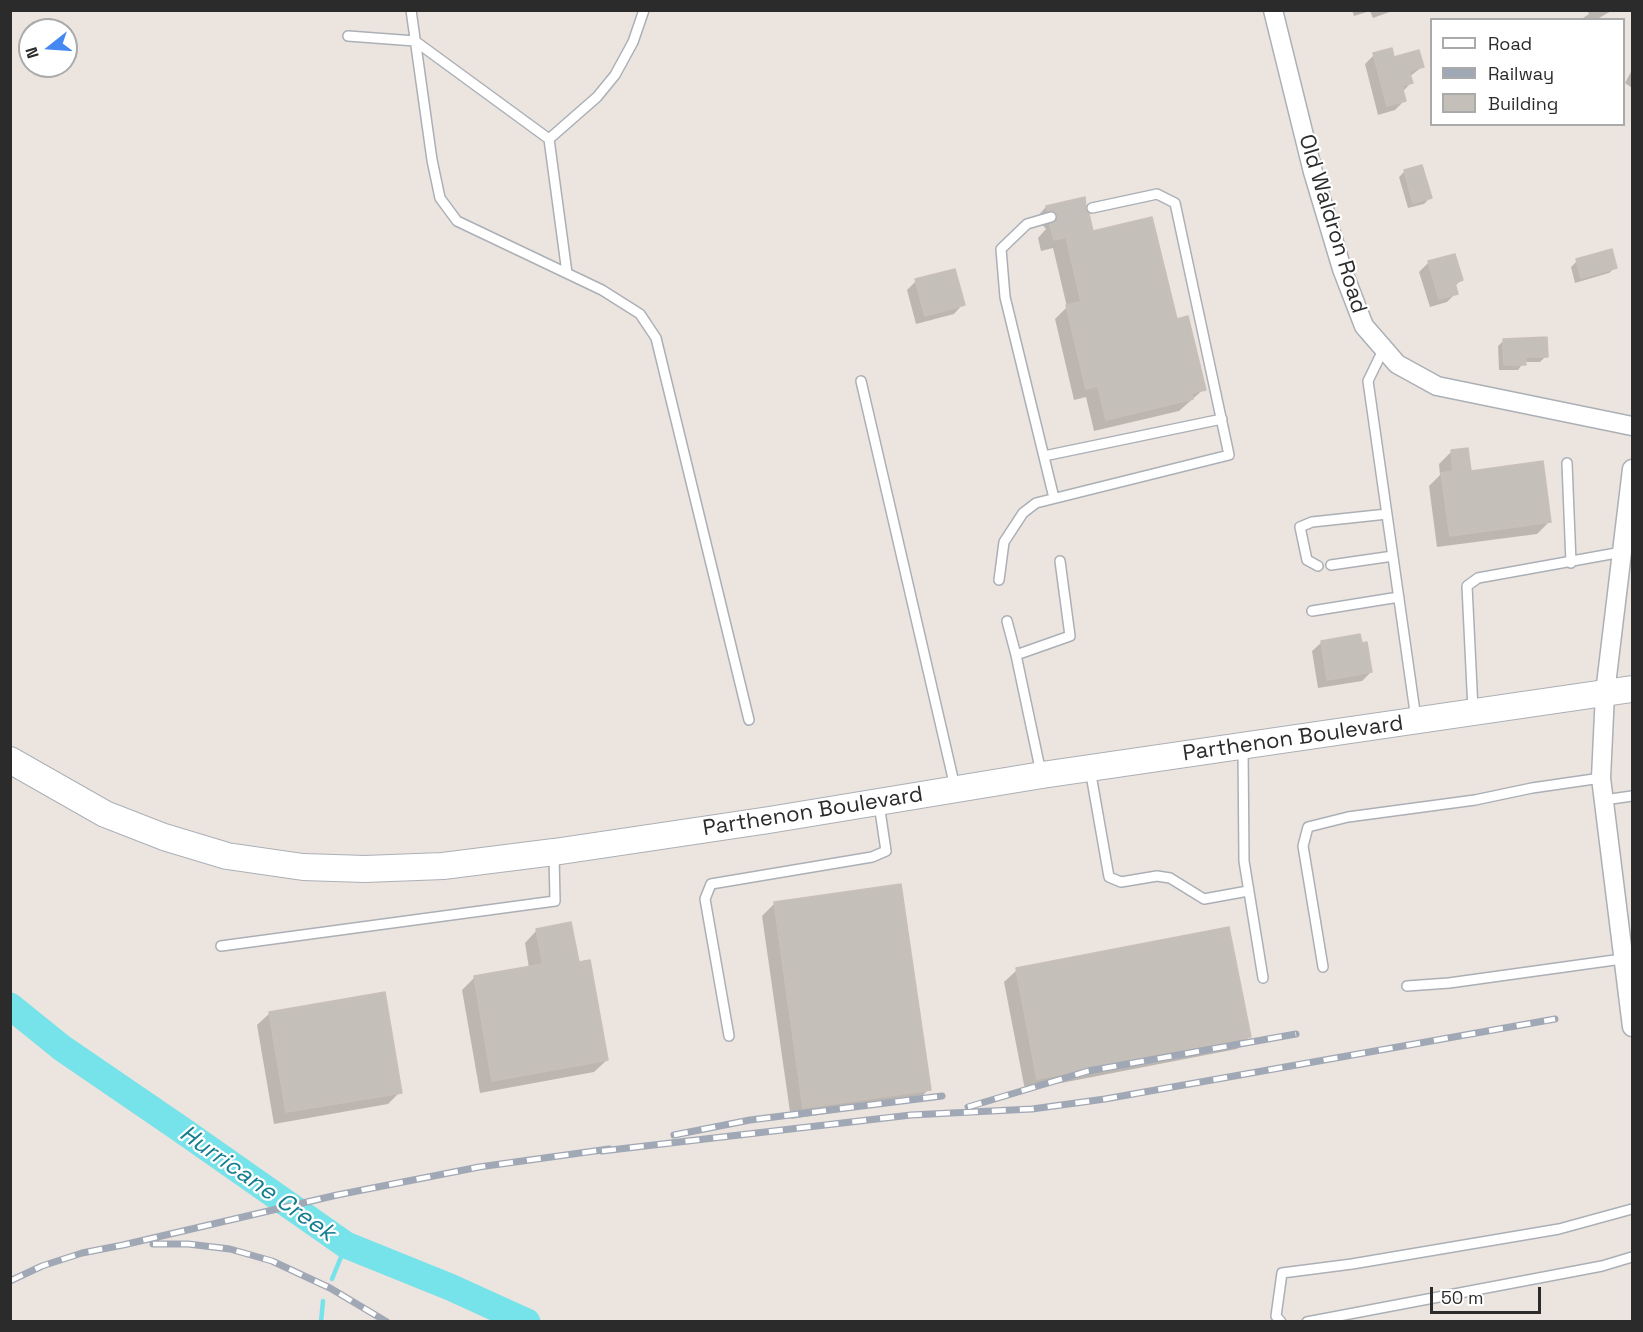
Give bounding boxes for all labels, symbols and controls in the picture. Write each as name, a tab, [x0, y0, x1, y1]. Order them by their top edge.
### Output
north arrow	[18, 18, 78, 78]
legend	[1430, 18, 1625, 126]
text: Road	[1488, 32, 1532, 55]
text: N	[21, 45, 44, 61]
text: Railway	[1488, 62, 1554, 85]
text: Building	[1488, 92, 1558, 115]
street label: Old Waldron Road	[1292, 131, 1372, 317]
street label: Parthenon Boulevard	[1181, 710, 1405, 768]
street label: Parthenon Boulevard	[701, 782, 925, 842]
water label: Hurricane Creek	[174, 1120, 340, 1248]
scale bar	[1433, 1275, 1544, 1313]
text: 50 m	[1441, 1286, 1483, 1309]

